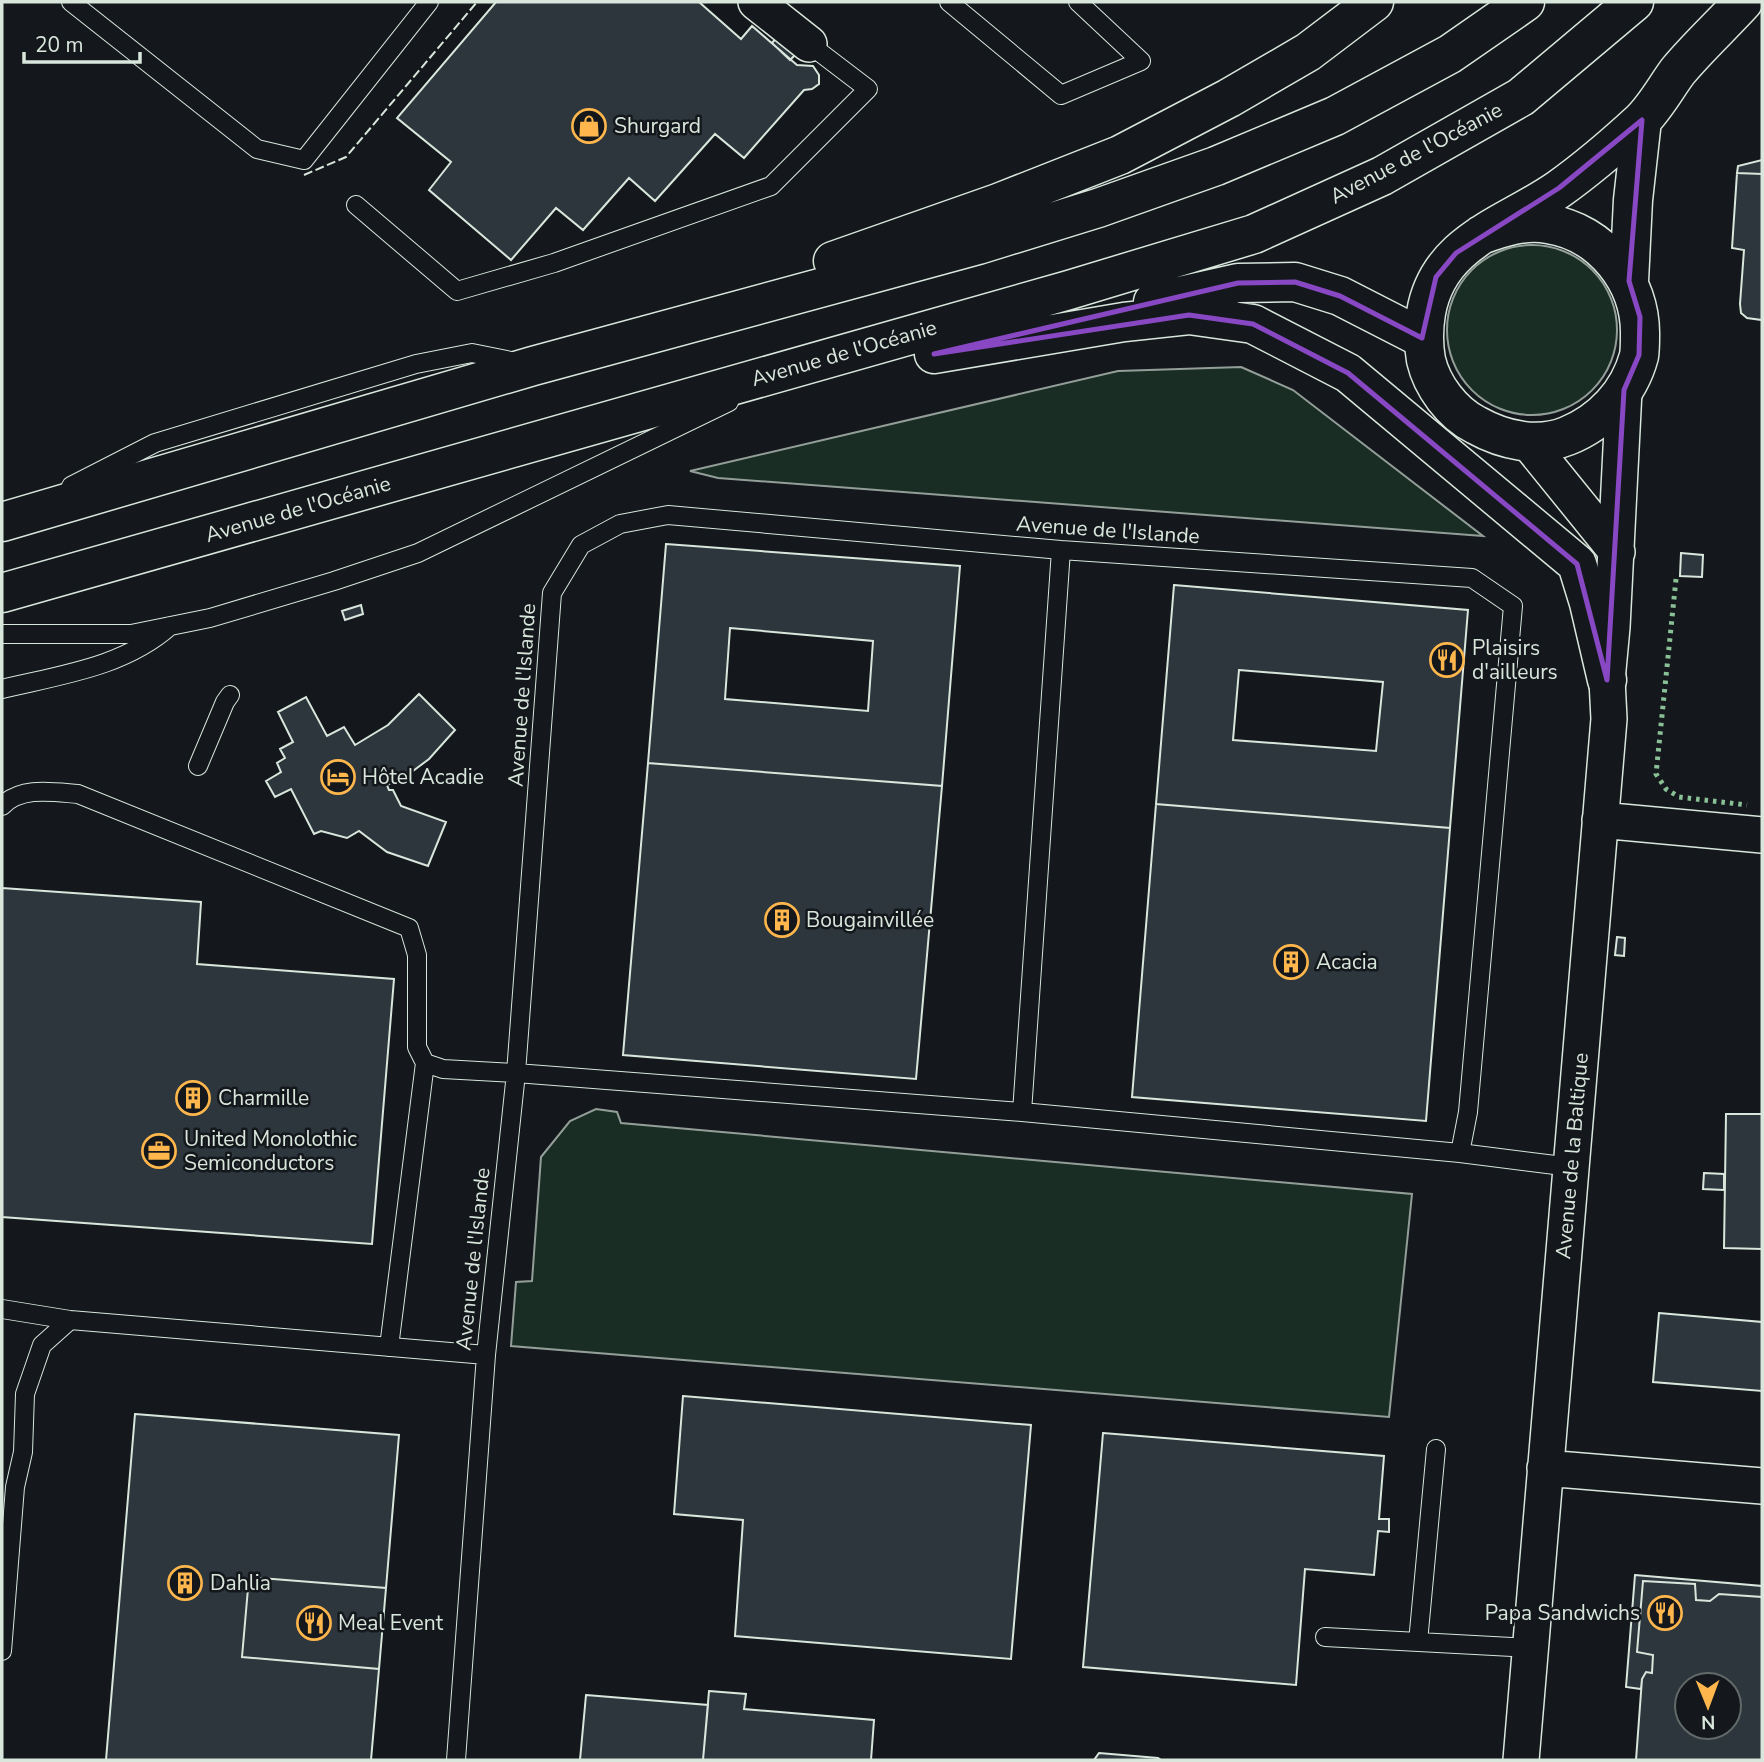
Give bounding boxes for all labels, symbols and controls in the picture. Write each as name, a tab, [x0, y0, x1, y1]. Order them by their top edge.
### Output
scale bar	[24, 21, 140, 65]
text: 20 m	[35, 31, 84, 59]
street label: Avenue de l'Océanie	[1325, 96, 1507, 210]
shop icon: Shurgard	[570, 107, 608, 145]
place label: Shurgard	[614, 112, 701, 140]
street label: Avenue de l'Océanie	[748, 313, 940, 393]
street label: Avenue de l'Océanie	[202, 469, 394, 549]
street label: Avenue de l'Islande	[1015, 510, 1201, 550]
street label: Avenue de l'Islande	[502, 602, 542, 788]
place label: Plaisirs d'ailleurs	[1472, 634, 1558, 686]
restaurant icon: Plaisirs d'ailleurs	[1428, 641, 1466, 679]
hotel icon: Hôtel Acadie	[319, 758, 357, 796]
place label: Hôtel Acadie	[362, 763, 484, 791]
building icon: Bougainvillée	[763, 901, 801, 939]
place label: Bougainvillée	[806, 906, 934, 934]
building icon: Acacia	[1272, 943, 1310, 981]
place label: Acacia	[1316, 948, 1378, 976]
street label: Avenue de la Baltique	[1549, 1052, 1595, 1260]
building icon: Charmille	[174, 1079, 212, 1117]
place label: Charmille	[218, 1084, 309, 1112]
place label: United Monolothic Semiconductors	[184, 1125, 357, 1177]
office icon: United Monolothic Semiconductors	[140, 1132, 178, 1170]
street label: Avenue de l'Islande	[449, 1166, 497, 1352]
building icon: Dahlia	[166, 1564, 204, 1602]
place label: Dahlia	[210, 1569, 271, 1597]
restaurant icon: Papa Sandwichs	[1646, 1594, 1684, 1632]
place label: Papa Sandwichs	[1485, 1599, 1640, 1627]
restaurant icon: Meal Event	[295, 1604, 333, 1642]
place label: Meal Event	[338, 1609, 444, 1637]
north arrow	[1673, 1671, 1743, 1741]
text: N	[1701, 1709, 1716, 1735]

